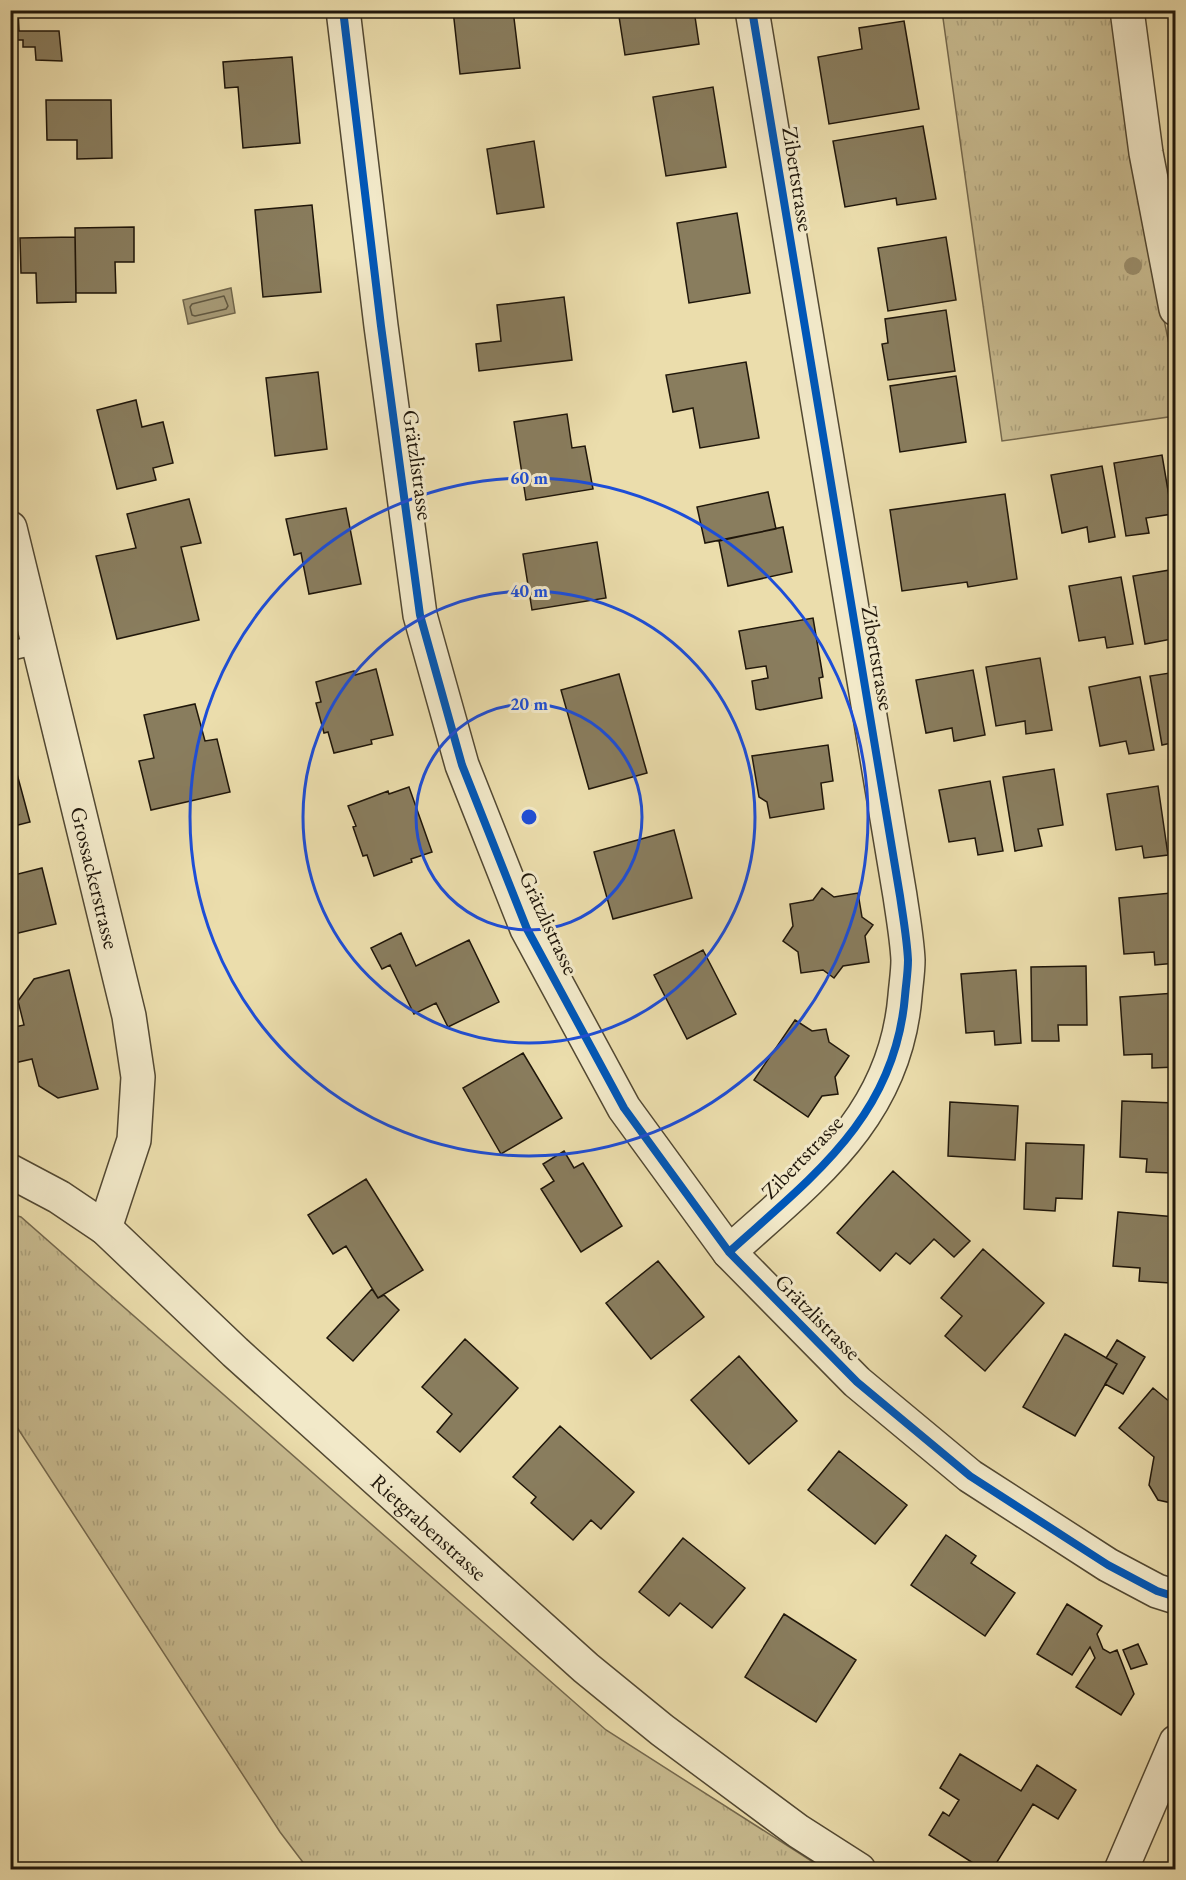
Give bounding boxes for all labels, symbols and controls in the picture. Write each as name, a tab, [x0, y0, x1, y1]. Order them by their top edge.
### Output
street label: Zibertstrasse	[775, 124, 821, 234]
street label: Grätzlistrasse	[396, 408, 440, 522]
text: 60 m	[510, 466, 548, 489]
text: 40 m	[510, 579, 548, 602]
street label: Zibertstrasse	[855, 603, 902, 713]
text: 20 m	[510, 692, 548, 715]
street label: Grossackerstrasse	[64, 804, 127, 952]
centre of rings	[519, 807, 539, 827]
street label: Grätzlistrasse	[512, 867, 586, 980]
street label: Zibertstrasse	[755, 1109, 849, 1205]
street label: Grätzlistrasse	[769, 1268, 868, 1367]
street label: Rietgrabenstrasse	[365, 1467, 494, 1587]

